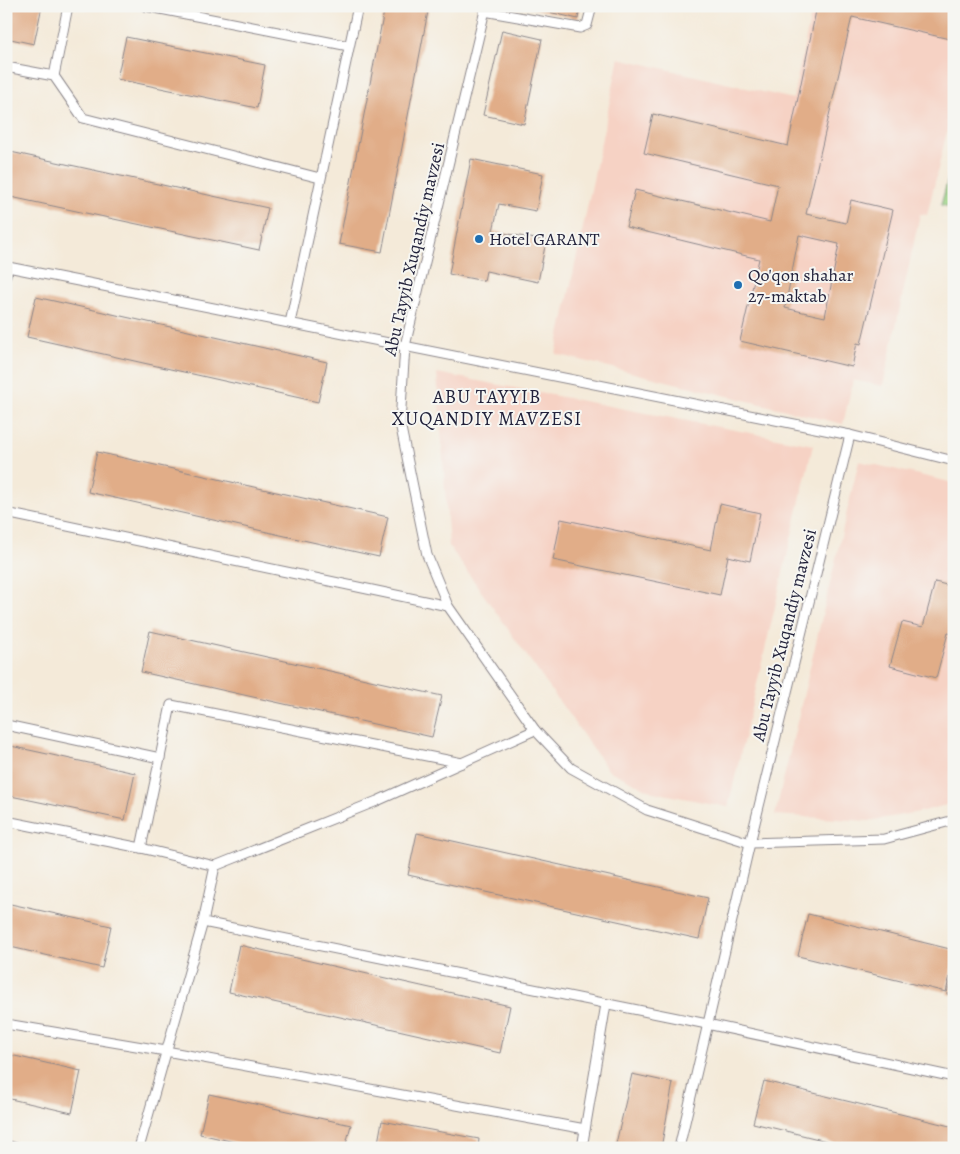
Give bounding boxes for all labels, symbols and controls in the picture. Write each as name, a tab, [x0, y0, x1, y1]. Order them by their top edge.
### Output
street label: Abu Tayyib Xuqandiy mavzesi	[378, 140, 450, 359]
place label: Hotel GARANT	[489, 227, 600, 251]
marker: Hotel GARANT	[473, 233, 485, 245]
place label: Qo'qon shahar 27-maktab	[748, 263, 854, 308]
marker: Qo'qon shahar 27-maktab	[732, 279, 744, 291]
district label: ABU TAYYIB XUQANDIY MAVZESI	[392, 384, 582, 432]
street label: Abu Tayyib Xuqandiy mavzesi	[746, 526, 822, 745]

